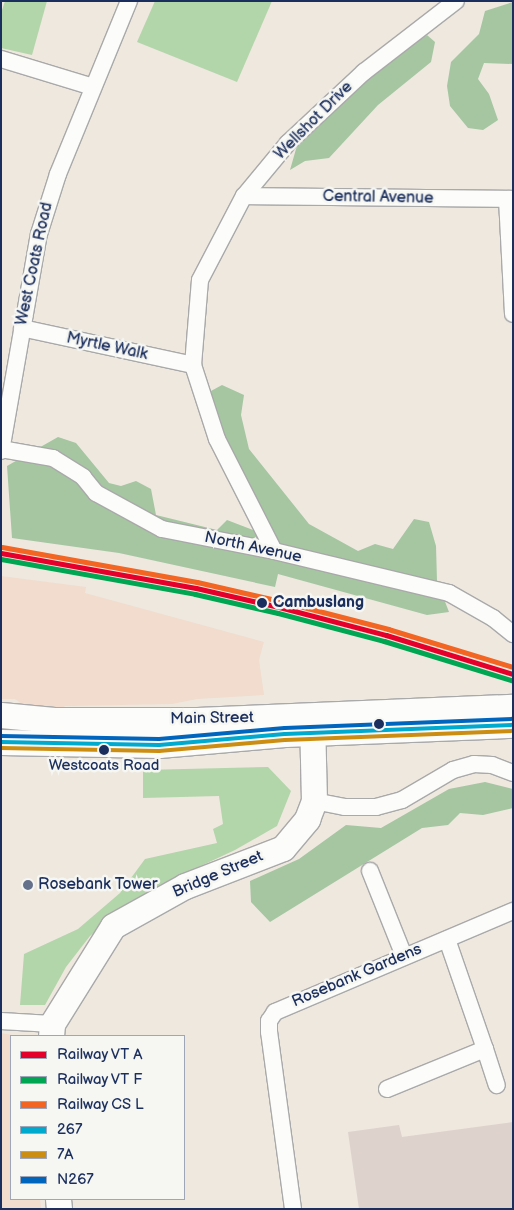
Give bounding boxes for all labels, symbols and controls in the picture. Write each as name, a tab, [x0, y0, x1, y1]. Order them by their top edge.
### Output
street label: Wellshot Drive	[271, 78, 357, 164]
street label: Central Avenue	[322, 187, 434, 209]
street label: West Coats Road	[13, 201, 57, 327]
street label: Myrtle Walk	[64, 329, 150, 365]
street label: North Avenue	[203, 528, 303, 568]
place label: Cambuslang	[273, 593, 364, 613]
marker: Cambuslang	[255, 596, 269, 610]
street label: Main Street	[170, 709, 254, 729]
unlabelled marker	[374, 719, 384, 729]
marker: Westcoats Road	[99, 745, 109, 755]
place label: Westcoats Road	[49, 757, 159, 775]
street label: Bridge Street	[170, 847, 266, 903]
place label: Rosebank Tower	[38, 875, 158, 895]
marker: Rosebank Tower	[22, 879, 34, 891]
street label: Rosebank Gardens	[289, 940, 425, 1012]
legend	[10, 1035, 185, 1200]
text: Railway VT A	[57, 1045, 142, 1064]
text: Railway VT F	[57, 1070, 142, 1089]
text: Railway CS L	[57, 1095, 144, 1114]
text: 267	[57, 1120, 82, 1139]
text: 7A	[57, 1145, 74, 1164]
text: N267	[57, 1170, 94, 1189]

